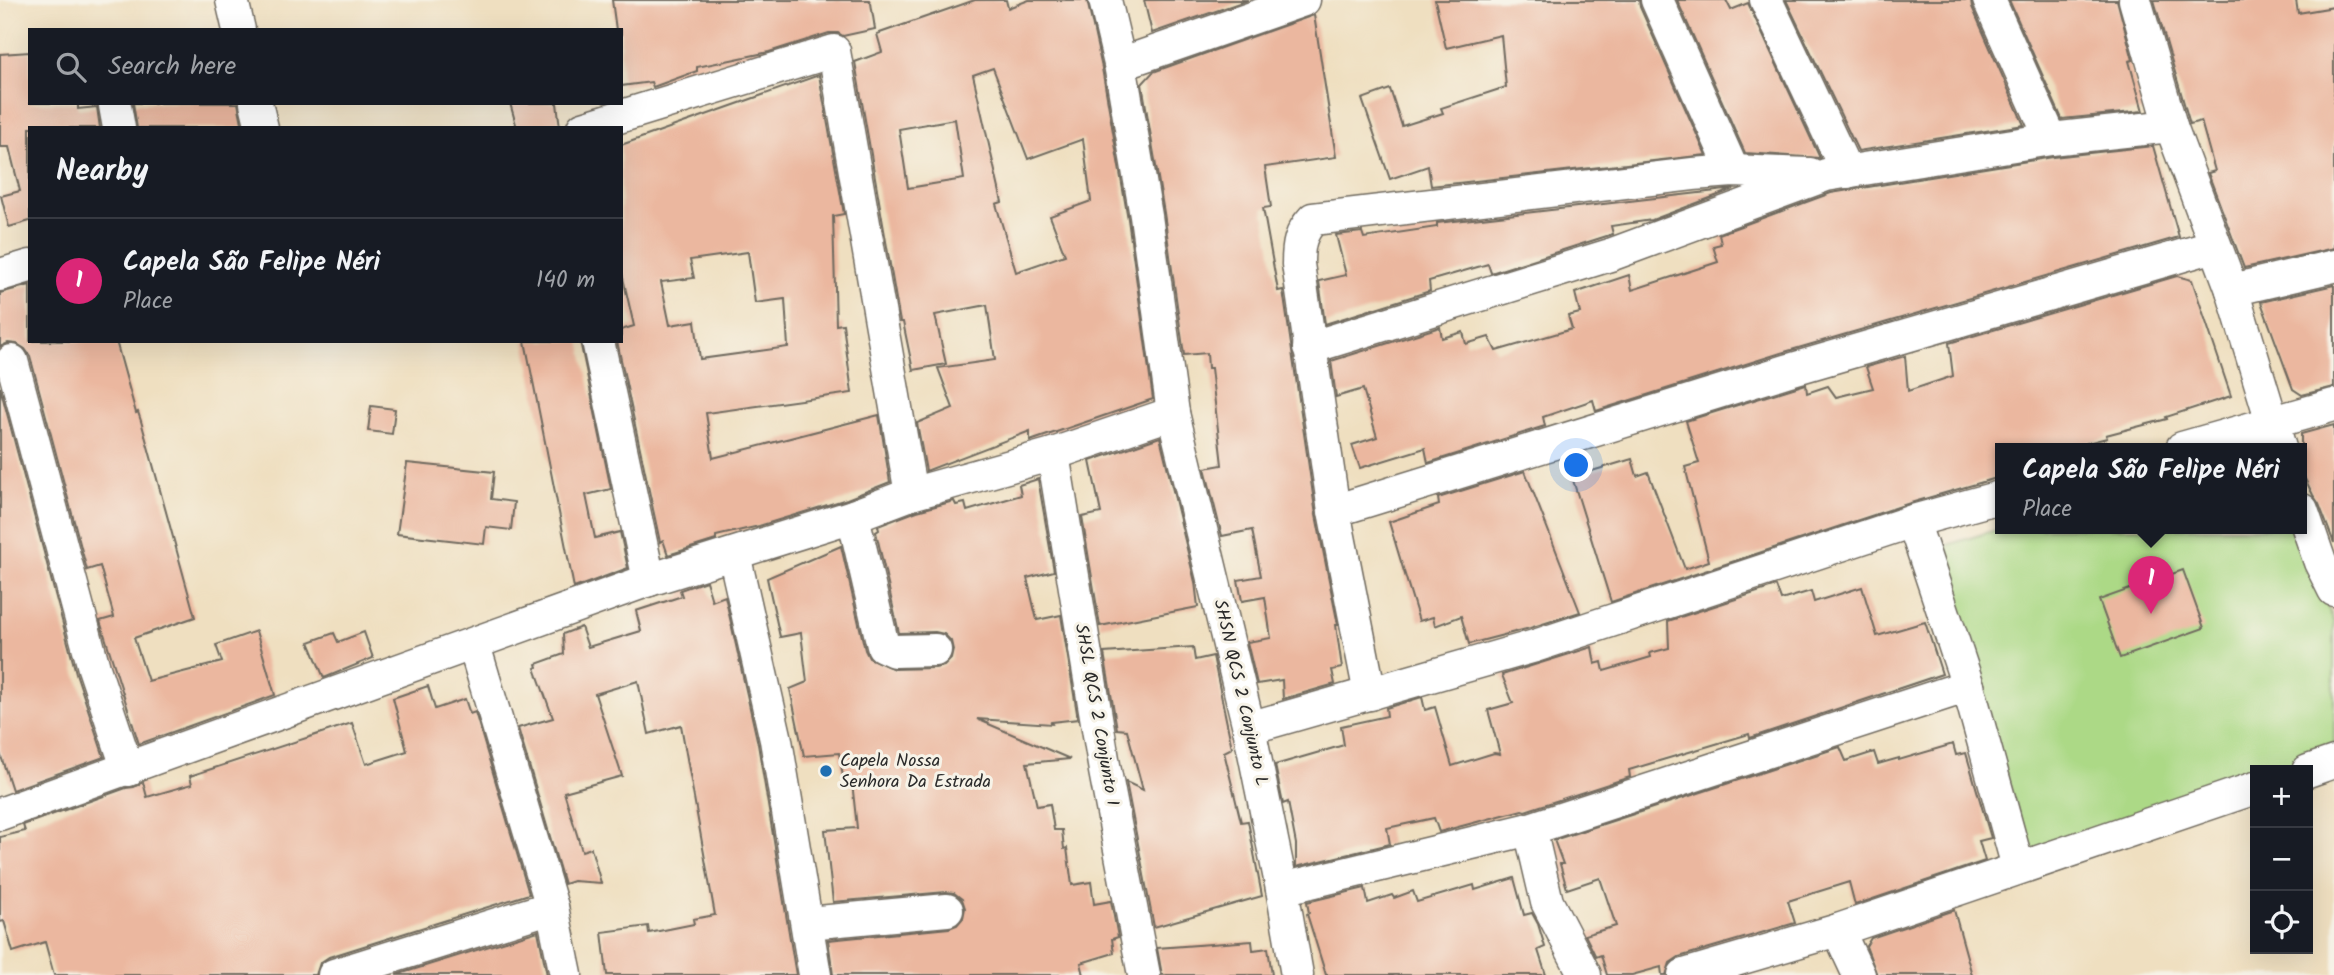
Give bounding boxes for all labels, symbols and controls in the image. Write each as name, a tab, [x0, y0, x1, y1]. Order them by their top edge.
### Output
search box	[28, 28, 623, 105]
text: Search here	[108, 46, 236, 88]
icon: search	[52, 48, 90, 86]
text: Nearby	[56, 148, 148, 196]
text: Capela São Felipe Néri	[123, 242, 380, 284]
text: 1	[76, 263, 82, 299]
text: 140 m	[536, 263, 595, 299]
text: Place	[123, 284, 173, 320]
popup	[1995, 443, 2307, 534]
your location	[1559, 448, 1593, 482]
text: Capela São Felipe Néri	[2022, 450, 2280, 492]
text: Place	[2022, 492, 2072, 528]
pin: 1	[2128, 556, 2174, 614]
street label: SHSN QCS 2 Conjunto L	[1204, 597, 1276, 789]
street label: SHSL QCS 2 Conjunto I	[1066, 622, 1126, 808]
place label: Capela Nossa Senhora Da Estrada	[840, 747, 991, 797]
marker: Capela Nossa Senhora Da Estrada	[818, 763, 834, 779]
map controls	[2250, 765, 2313, 954]
button: +	[2250, 765, 2313, 828]
button: −	[2250, 828, 2313, 891]
button: locate	[2250, 891, 2313, 954]

